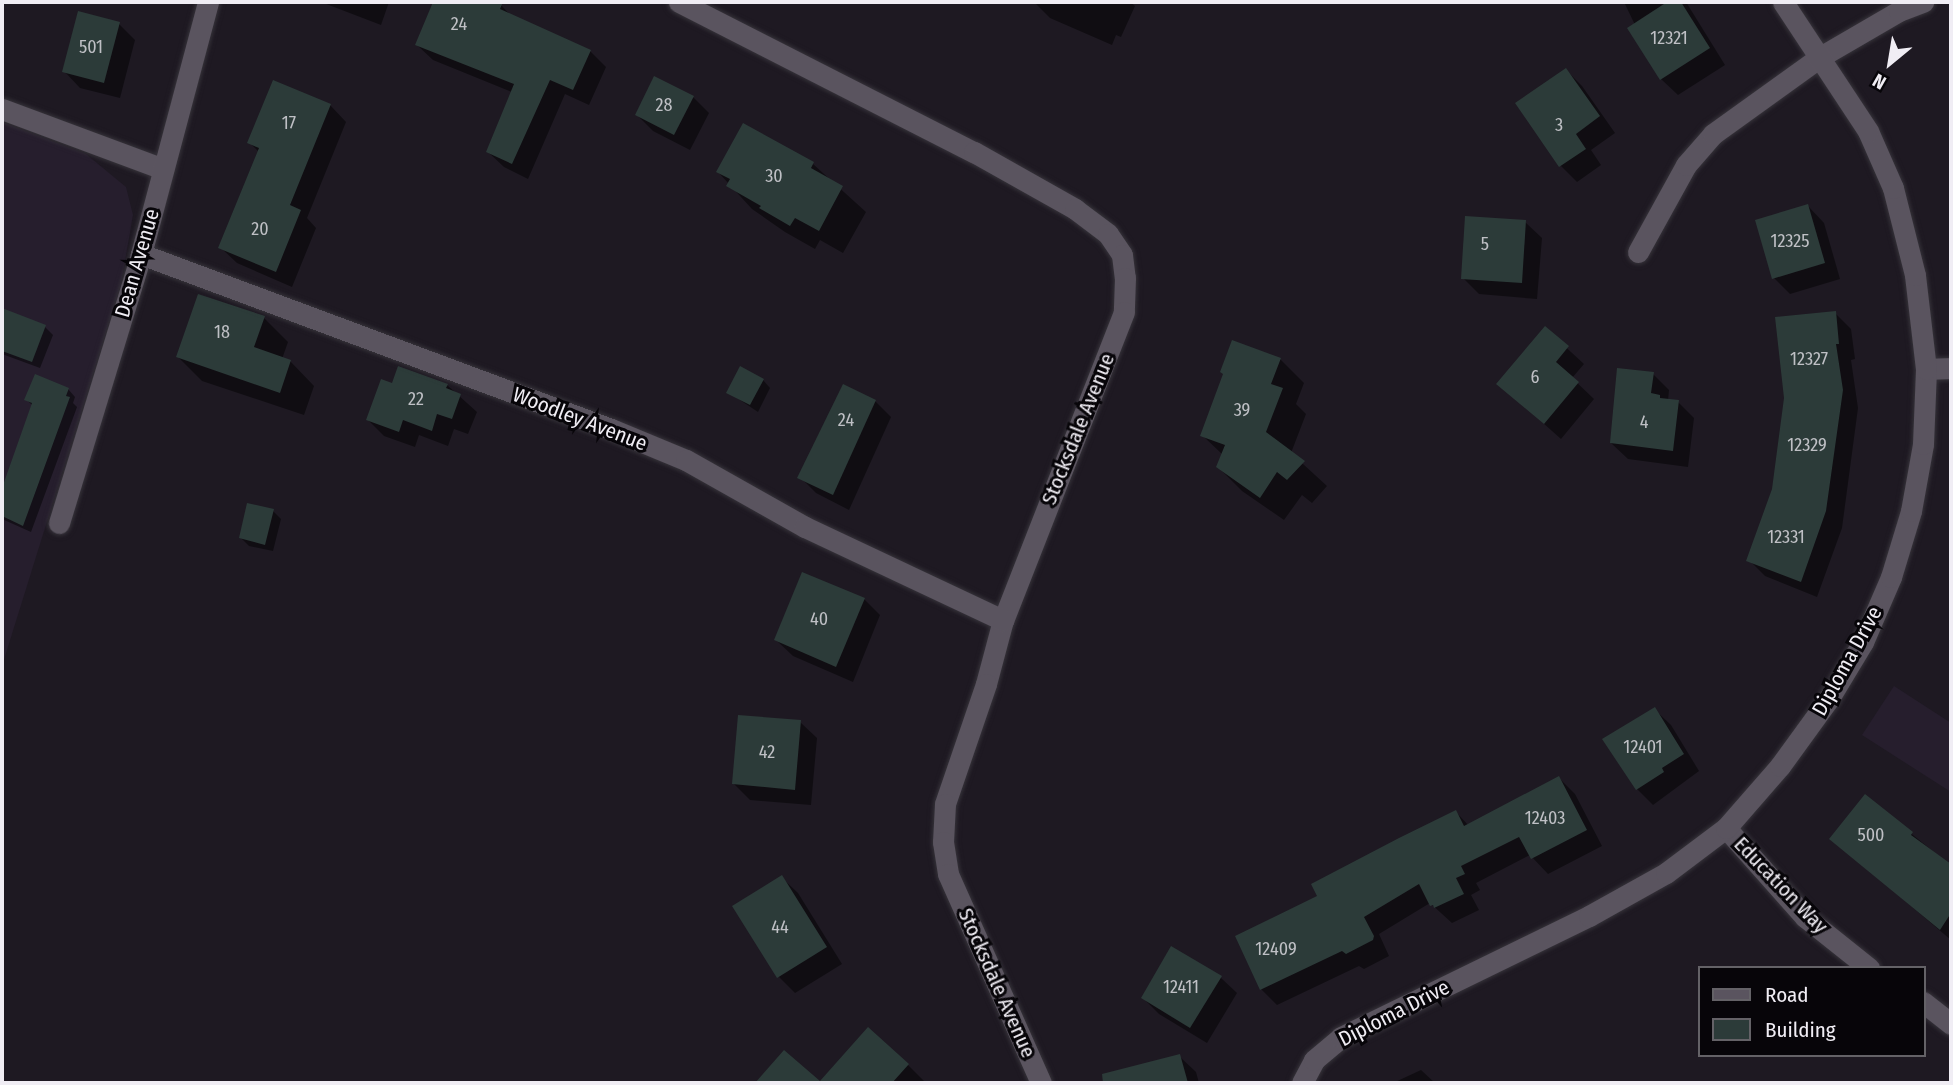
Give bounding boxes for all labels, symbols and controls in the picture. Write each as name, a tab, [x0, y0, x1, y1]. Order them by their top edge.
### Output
house number: 24	[451, 13, 467, 35]
house number: 12321	[1650, 27, 1688, 49]
north arrow	[1855, 28, 1925, 98]
house number: 501	[79, 36, 103, 58]
text: N	[1869, 69, 1890, 94]
house number: 28	[656, 94, 672, 116]
house number: 17	[282, 112, 296, 134]
house number: 3	[1555, 114, 1563, 136]
house number: 30	[765, 165, 783, 187]
street label: Dean Avenue	[109, 206, 165, 320]
house number: 20	[251, 218, 269, 240]
house number: 12325	[1770, 230, 1810, 252]
house number: 5	[1481, 233, 1489, 255]
house number: 18	[214, 321, 230, 343]
house number: 12327	[1790, 348, 1828, 370]
street label: Stocksdale Avenue	[1036, 350, 1120, 508]
house number: 6	[1531, 366, 1539, 388]
street label: Woodley Avenue	[509, 382, 651, 456]
house number: 22	[408, 388, 424, 410]
house number: 39	[1234, 399, 1250, 421]
house number: 24	[838, 409, 854, 431]
house number: 4	[1640, 411, 1648, 433]
house number: 12329	[1787, 434, 1827, 456]
house number: 12331	[1767, 526, 1805, 548]
street label: Diploma Drive	[1807, 602, 1887, 720]
house number: 40	[810, 608, 828, 630]
house number: 12401	[1623, 736, 1663, 758]
house number: 42	[759, 741, 775, 763]
house number: 12403	[1525, 807, 1565, 829]
house number: 500	[1857, 824, 1885, 846]
street label: Education Way	[1729, 832, 1833, 938]
street label: Stocksdale Avenue	[953, 904, 1041, 1062]
house number: 44	[771, 916, 789, 938]
house number: 12409	[1255, 938, 1297, 960]
legend	[1698, 966, 1925, 1057]
street label: Diploma Drive	[1334, 974, 1454, 1052]
house number: 12411	[1163, 976, 1199, 998]
text: Road	[1765, 982, 1809, 1008]
text: Building	[1765, 1017, 1836, 1043]

